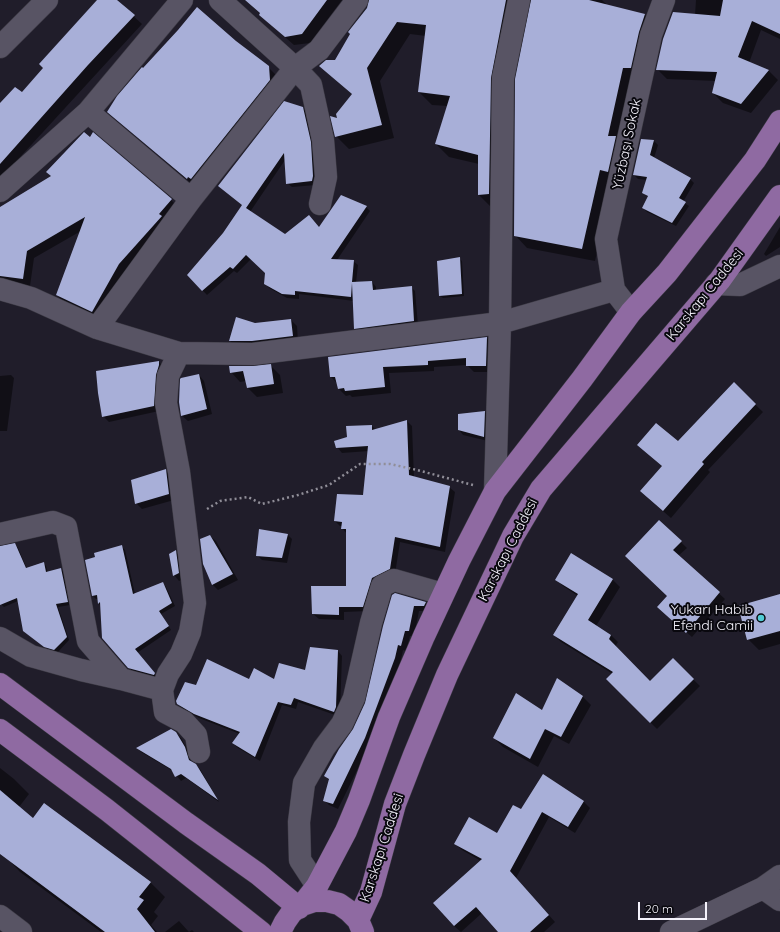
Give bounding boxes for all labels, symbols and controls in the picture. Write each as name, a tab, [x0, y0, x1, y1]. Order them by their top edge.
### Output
street label: Yüzbaşı Sokak	[609, 97, 645, 191]
street label: Karskapı Caddesi	[663, 246, 747, 344]
street label: Karskapı Caddesi	[475, 496, 541, 604]
place label: Yukarı Habib Efendi Camii	[671, 602, 753, 634]
marker: Yukarı Habib Efendi Camii	[756, 613, 766, 623]
street label: Karskapı Caddesi	[357, 792, 407, 904]
scale bar	[640, 894, 709, 920]
text: 20 m	[645, 901, 673, 916]

